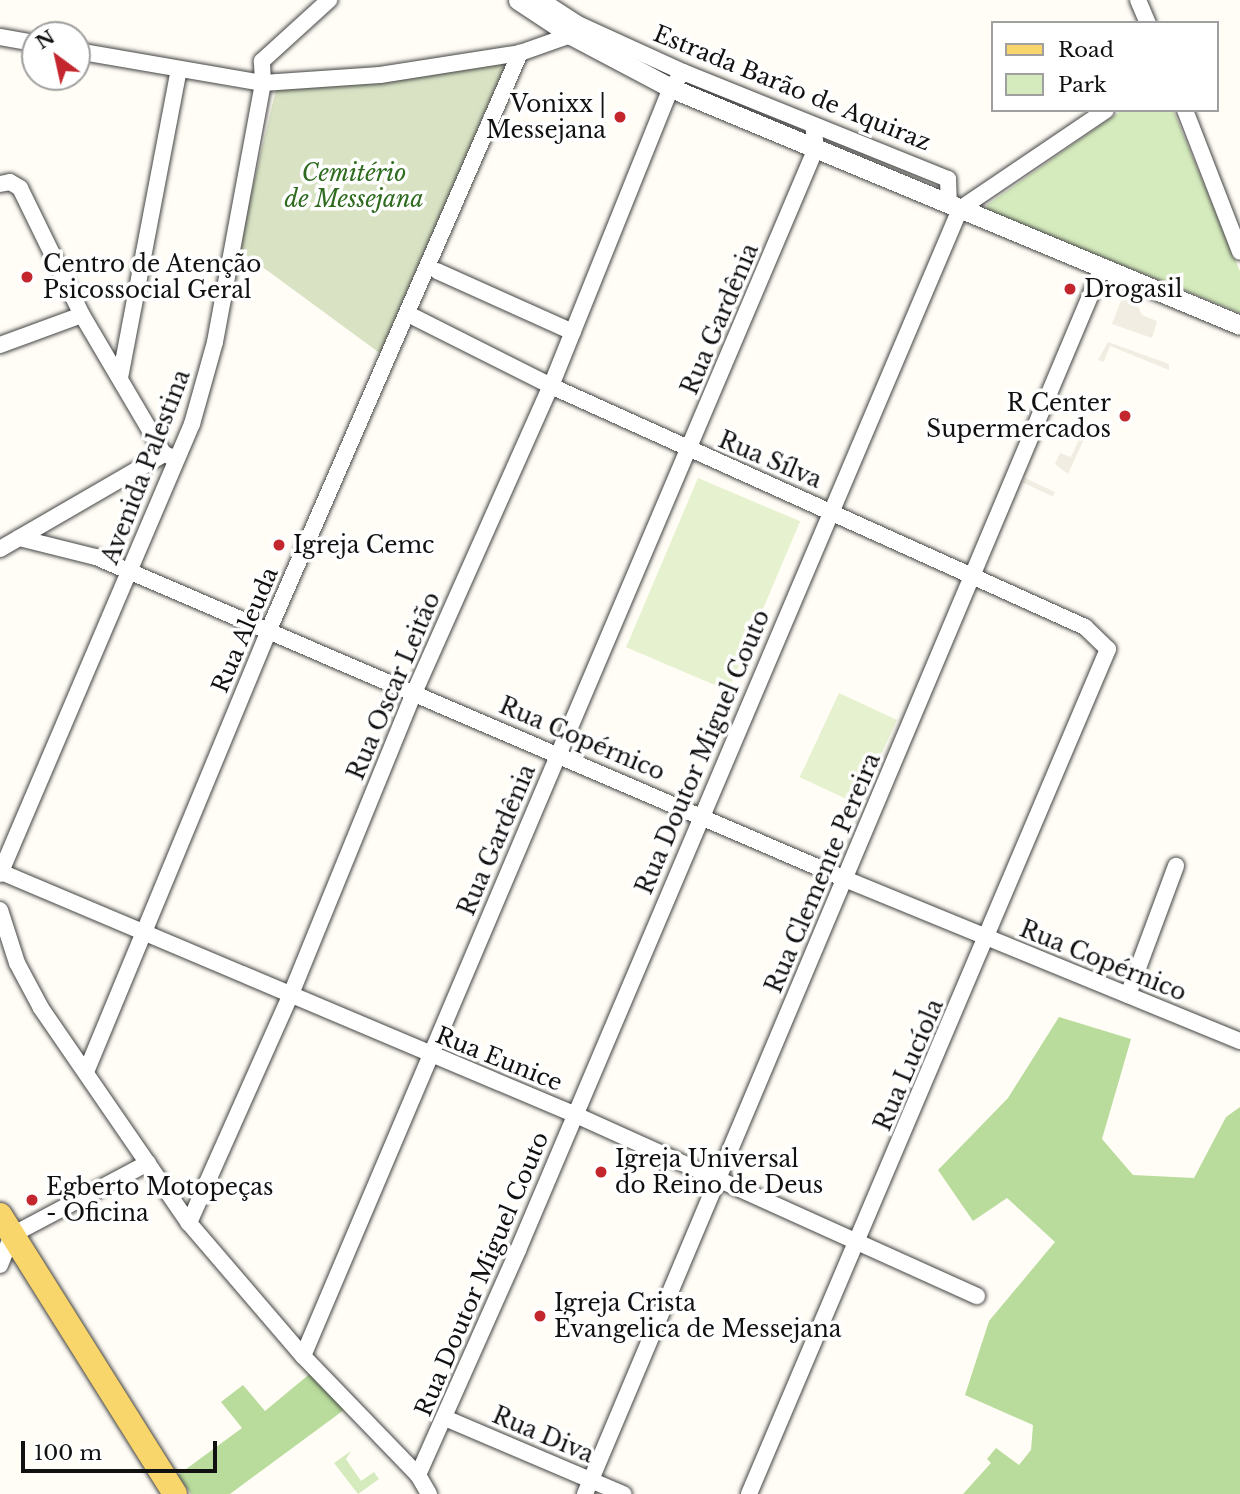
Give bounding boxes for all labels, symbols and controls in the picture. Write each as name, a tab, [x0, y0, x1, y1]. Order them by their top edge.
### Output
street label: Estrada Barão de Aquiraz	[649, 19, 935, 157]
north arrow	[21, 21, 91, 91]
legend	[992, 21, 1219, 112]
text: N	[32, 25, 59, 54]
text: Road	[1058, 37, 1114, 63]
text: Park	[1058, 72, 1107, 98]
place label: Vonixx | Messejana	[486, 90, 606, 144]
marker: Vonixx | Messejana	[612, 109, 628, 125]
park label: Cemitério de Messejana	[284, 159, 424, 213]
street label: Rua Gardênia	[676, 239, 764, 399]
place label: Centro de Atenção Psicossocial Geral	[43, 250, 262, 304]
marker: Centro de Atenção Psicossocial Geral	[17, 267, 37, 287]
place label: Drogasil	[1084, 275, 1182, 303]
marker: Drogasil	[1062, 281, 1078, 297]
street label: Avenida Palestina	[96, 366, 196, 568]
place label: R Center Supermercados	[926, 389, 1111, 443]
marker: R Center Supermercados	[1117, 408, 1133, 424]
street label: Rua Sílva	[714, 426, 826, 494]
place label: Igreja Cemc	[293, 531, 435, 559]
marker: Igreja Cemc	[271, 537, 287, 553]
street label: Rua Aleuda	[206, 562, 284, 698]
street label: Rua Oscar Leitão	[342, 588, 446, 784]
street label: Rua Doutor Miguel Couto	[630, 605, 776, 899]
street label: Rua Copérnico	[495, 692, 669, 786]
street label: Rua Clemente Pereira	[760, 749, 886, 997]
street label: Rua Gardênia	[453, 760, 541, 920]
street label: Rua Copérnico	[1016, 915, 1190, 1007]
street label: Rua Lucíola	[869, 995, 949, 1135]
street label: Rua Eunice	[432, 1021, 566, 1097]
street label: Rua Doutor Miguel Couto	[409, 1127, 555, 1421]
place label: Igreja Universal do Reino de Deus	[615, 1145, 823, 1199]
marker: Igreja Universal do Reino de Deus	[593, 1164, 609, 1180]
place label: Egberto Motopeças - Oficina	[46, 1173, 274, 1227]
marker: Egberto Motopeças - Oficina	[24, 1192, 40, 1208]
place label: Igreja Crista Evangelica de Messejana	[554, 1289, 842, 1343]
marker: Igreja Crista Evangelica de Messejana	[532, 1308, 548, 1324]
street label: Rua Diva	[488, 1401, 598, 1469]
scale bar	[24, 1428, 220, 1472]
text: 100 m	[34, 1440, 102, 1466]

